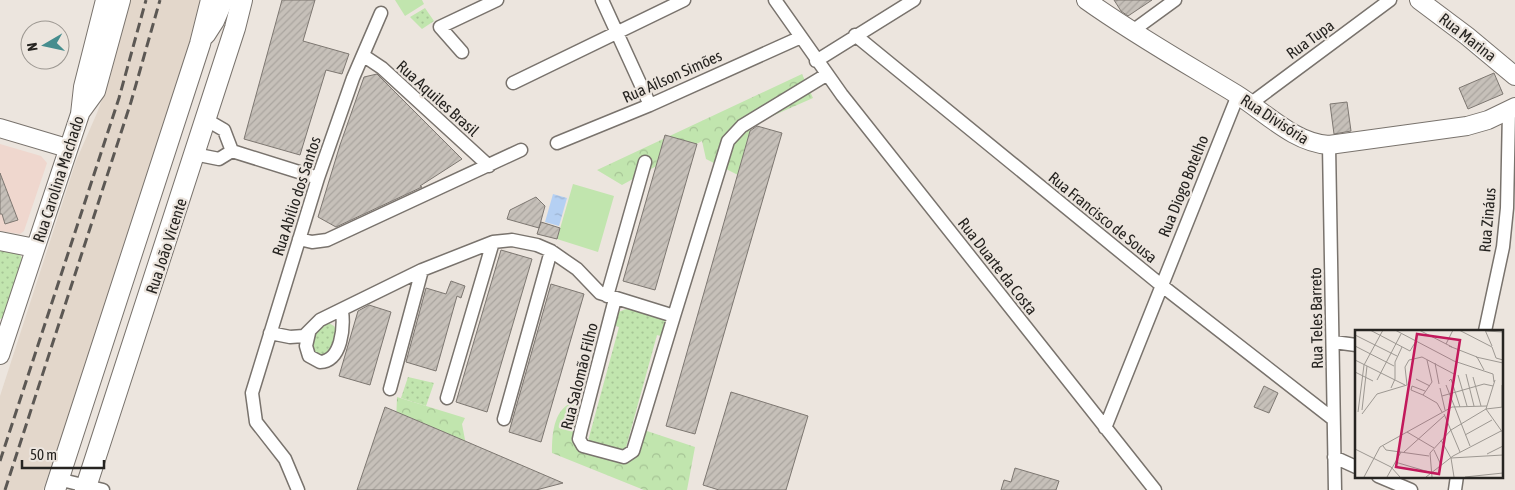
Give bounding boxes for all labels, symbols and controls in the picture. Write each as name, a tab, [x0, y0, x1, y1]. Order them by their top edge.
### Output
street label: Rua Marina	[1436, 9, 1500, 65]
street label: Rua Tupa	[1283, 16, 1338, 63]
north arrow	[20, 20, 70, 70]
text: N	[24, 42, 41, 52]
street label: Rua Aílson Simões	[620, 46, 725, 106]
street label: Rua Aquiles Brasil	[393, 56, 483, 141]
street label: Rua Divisória	[1238, 90, 1312, 148]
street label: Rua Carolina Machado	[29, 113, 87, 245]
street label: Rua Diogo Botelho	[1154, 132, 1213, 240]
street label: Rua Abílio dos Santos	[268, 134, 324, 258]
street label: Rua Francisco de Sousa	[1045, 168, 1161, 266]
street label: Rua Zináus	[1475, 187, 1499, 253]
street label: Rua João Vicente	[142, 196, 190, 296]
street label: Rua Duarte da Costa	[955, 214, 1041, 318]
street label: Rua Teles Barreto	[1306, 267, 1326, 369]
street label: Rua Salomão Filho	[557, 321, 601, 431]
inset map	[1355, 330, 1502, 478]
scale bar	[22, 438, 105, 470]
text: 50 m	[30, 446, 57, 463]

